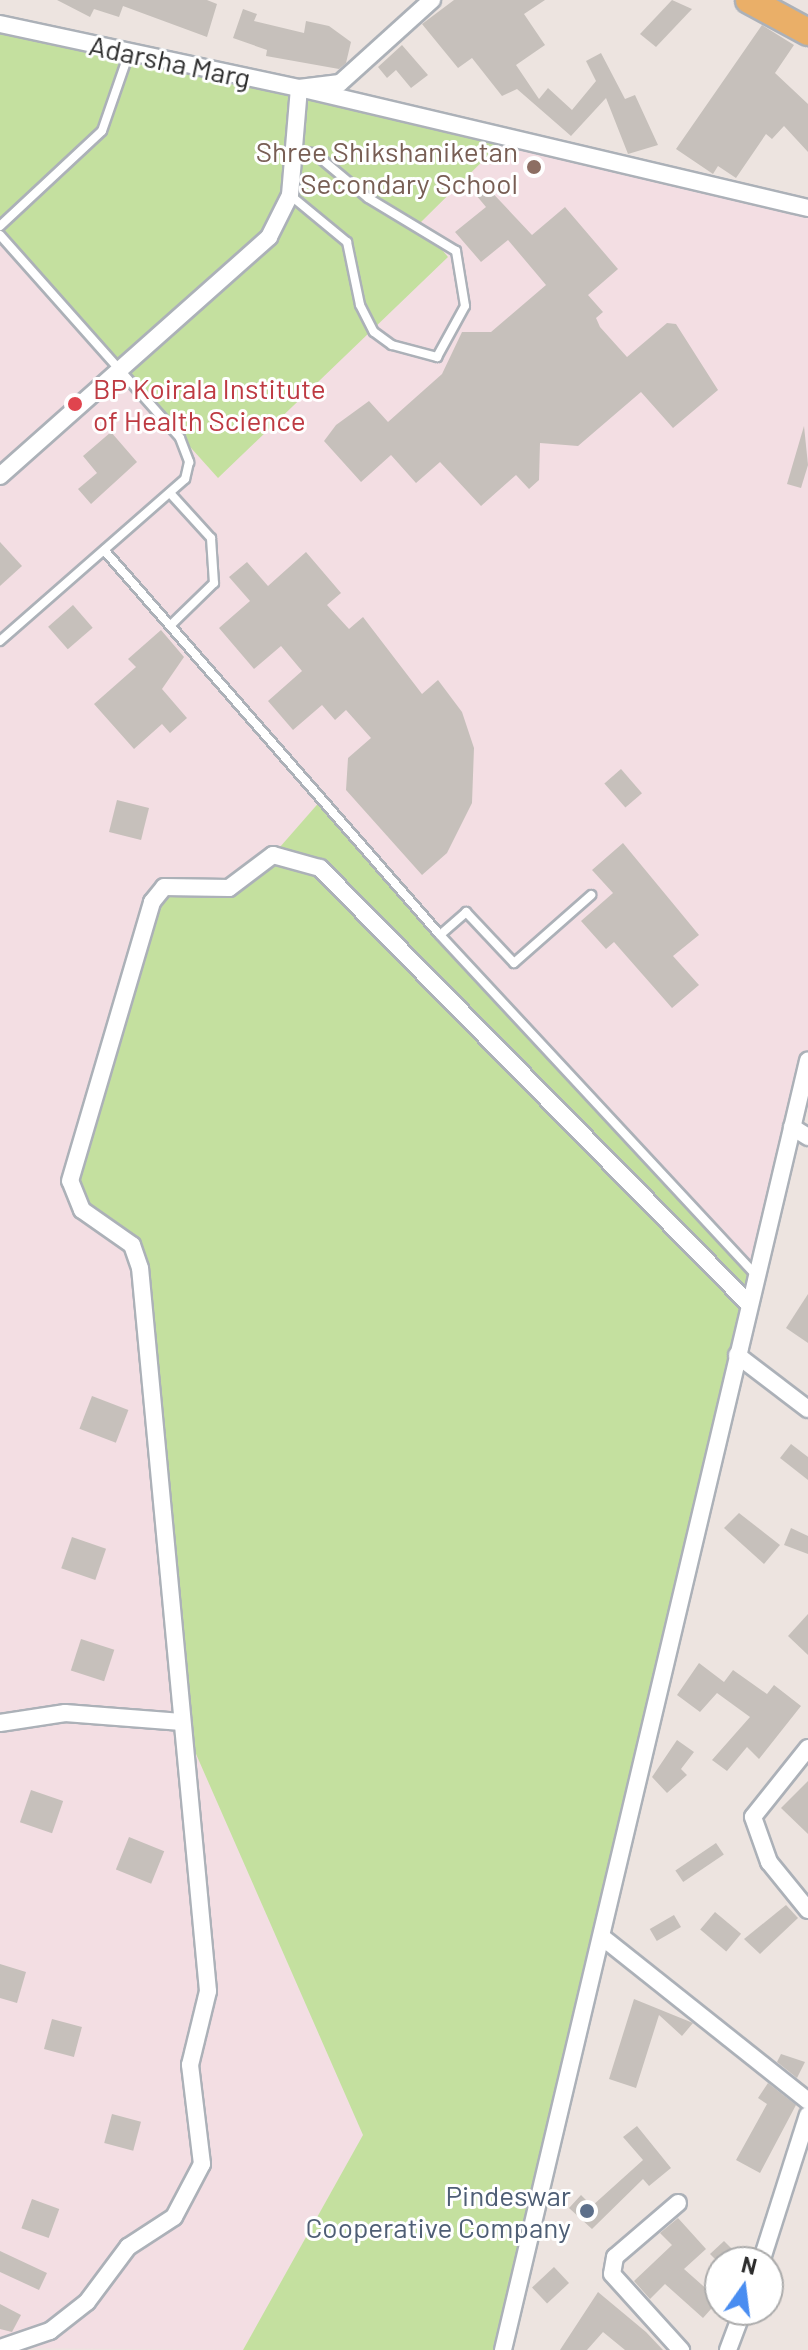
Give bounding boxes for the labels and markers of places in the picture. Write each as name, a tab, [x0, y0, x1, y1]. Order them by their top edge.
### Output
place label: Shree Shikshaniketan Secondary School	[256, 134, 518, 200]
marker: Shree Shikshaniketan Secondary School	[525, 158, 543, 176]
place label: BP Koirala Institute of Health Science	[93, 371, 326, 437]
marker: BP Koirala Institute of Health Science	[64, 393, 86, 415]
place label: Pindeswar Cooperative Company	[305, 2178, 571, 2244]
marker: Pindeswar Cooperative Company	[578, 2202, 596, 2220]

